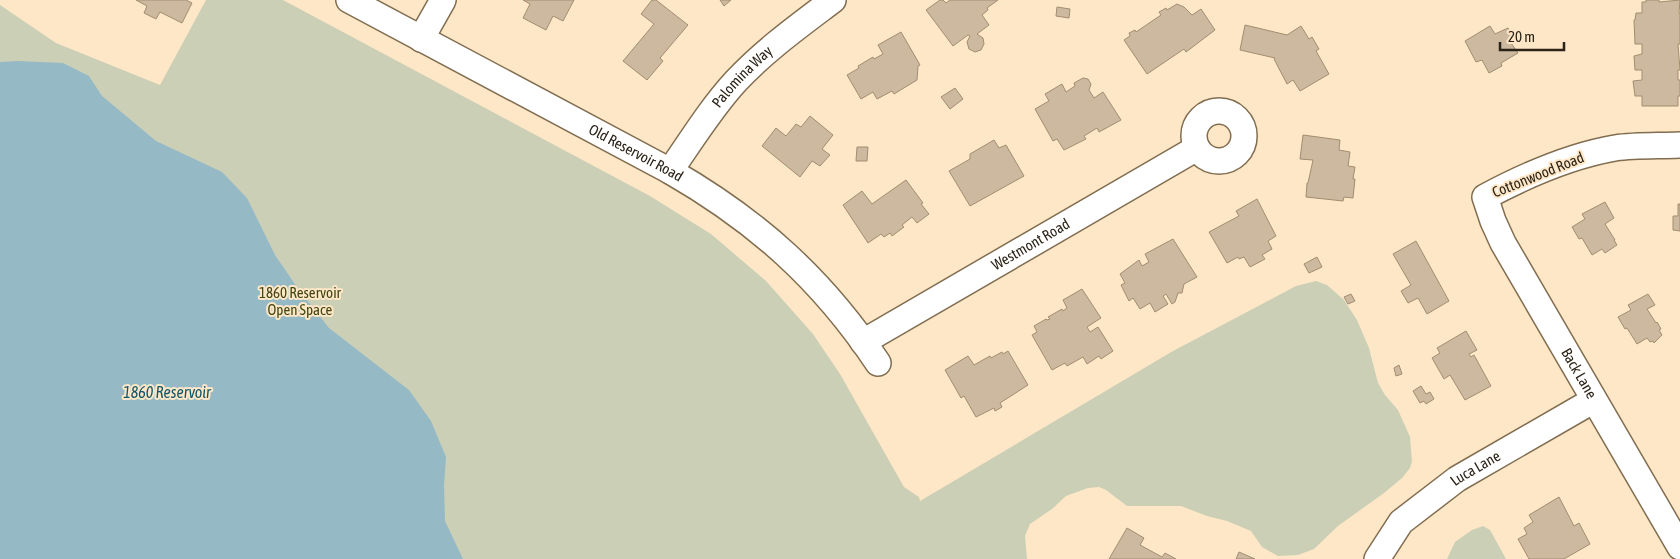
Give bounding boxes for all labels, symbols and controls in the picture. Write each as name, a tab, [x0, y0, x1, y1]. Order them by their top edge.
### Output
scale bar	[1500, 20, 1564, 52]
text: 20 m	[1508, 28, 1535, 45]
street label: Palomina Way	[708, 42, 775, 111]
street label: Old Reservoir Road	[586, 120, 686, 185]
street label: Cottonwood Road	[1490, 148, 1586, 201]
street label: Westmont Road	[989, 215, 1072, 273]
park label: 1860 Reservoir Open Space	[259, 284, 342, 318]
street label: Back Lane	[1558, 345, 1601, 401]
water label: 1860 Reservoir	[123, 383, 212, 401]
street label: Luca Lane	[1447, 447, 1503, 489]

